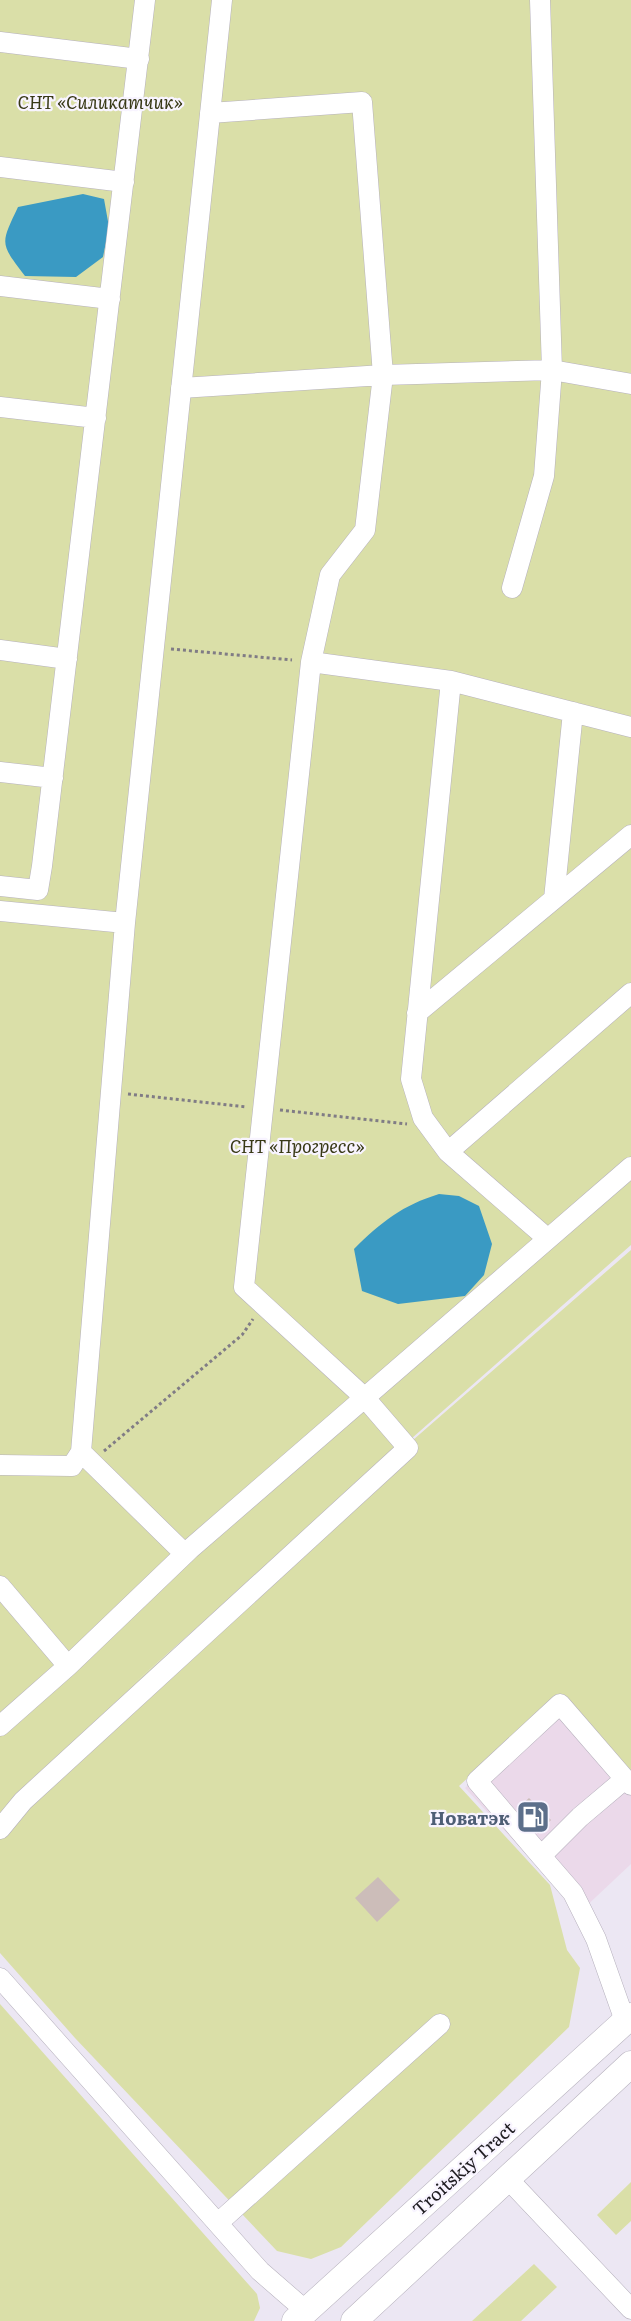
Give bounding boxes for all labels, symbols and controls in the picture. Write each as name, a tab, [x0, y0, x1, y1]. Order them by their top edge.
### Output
park label: СНТ «Силикатчик»	[18, 88, 182, 115]
park label: СНТ «Прогресс»	[230, 1132, 364, 1159]
fuel station icon: Новатэк	[515, 1799, 551, 1835]
place label: Новатэк	[430, 1804, 510, 1831]
street label: Troitskiy Tract	[406, 2114, 521, 2221]

